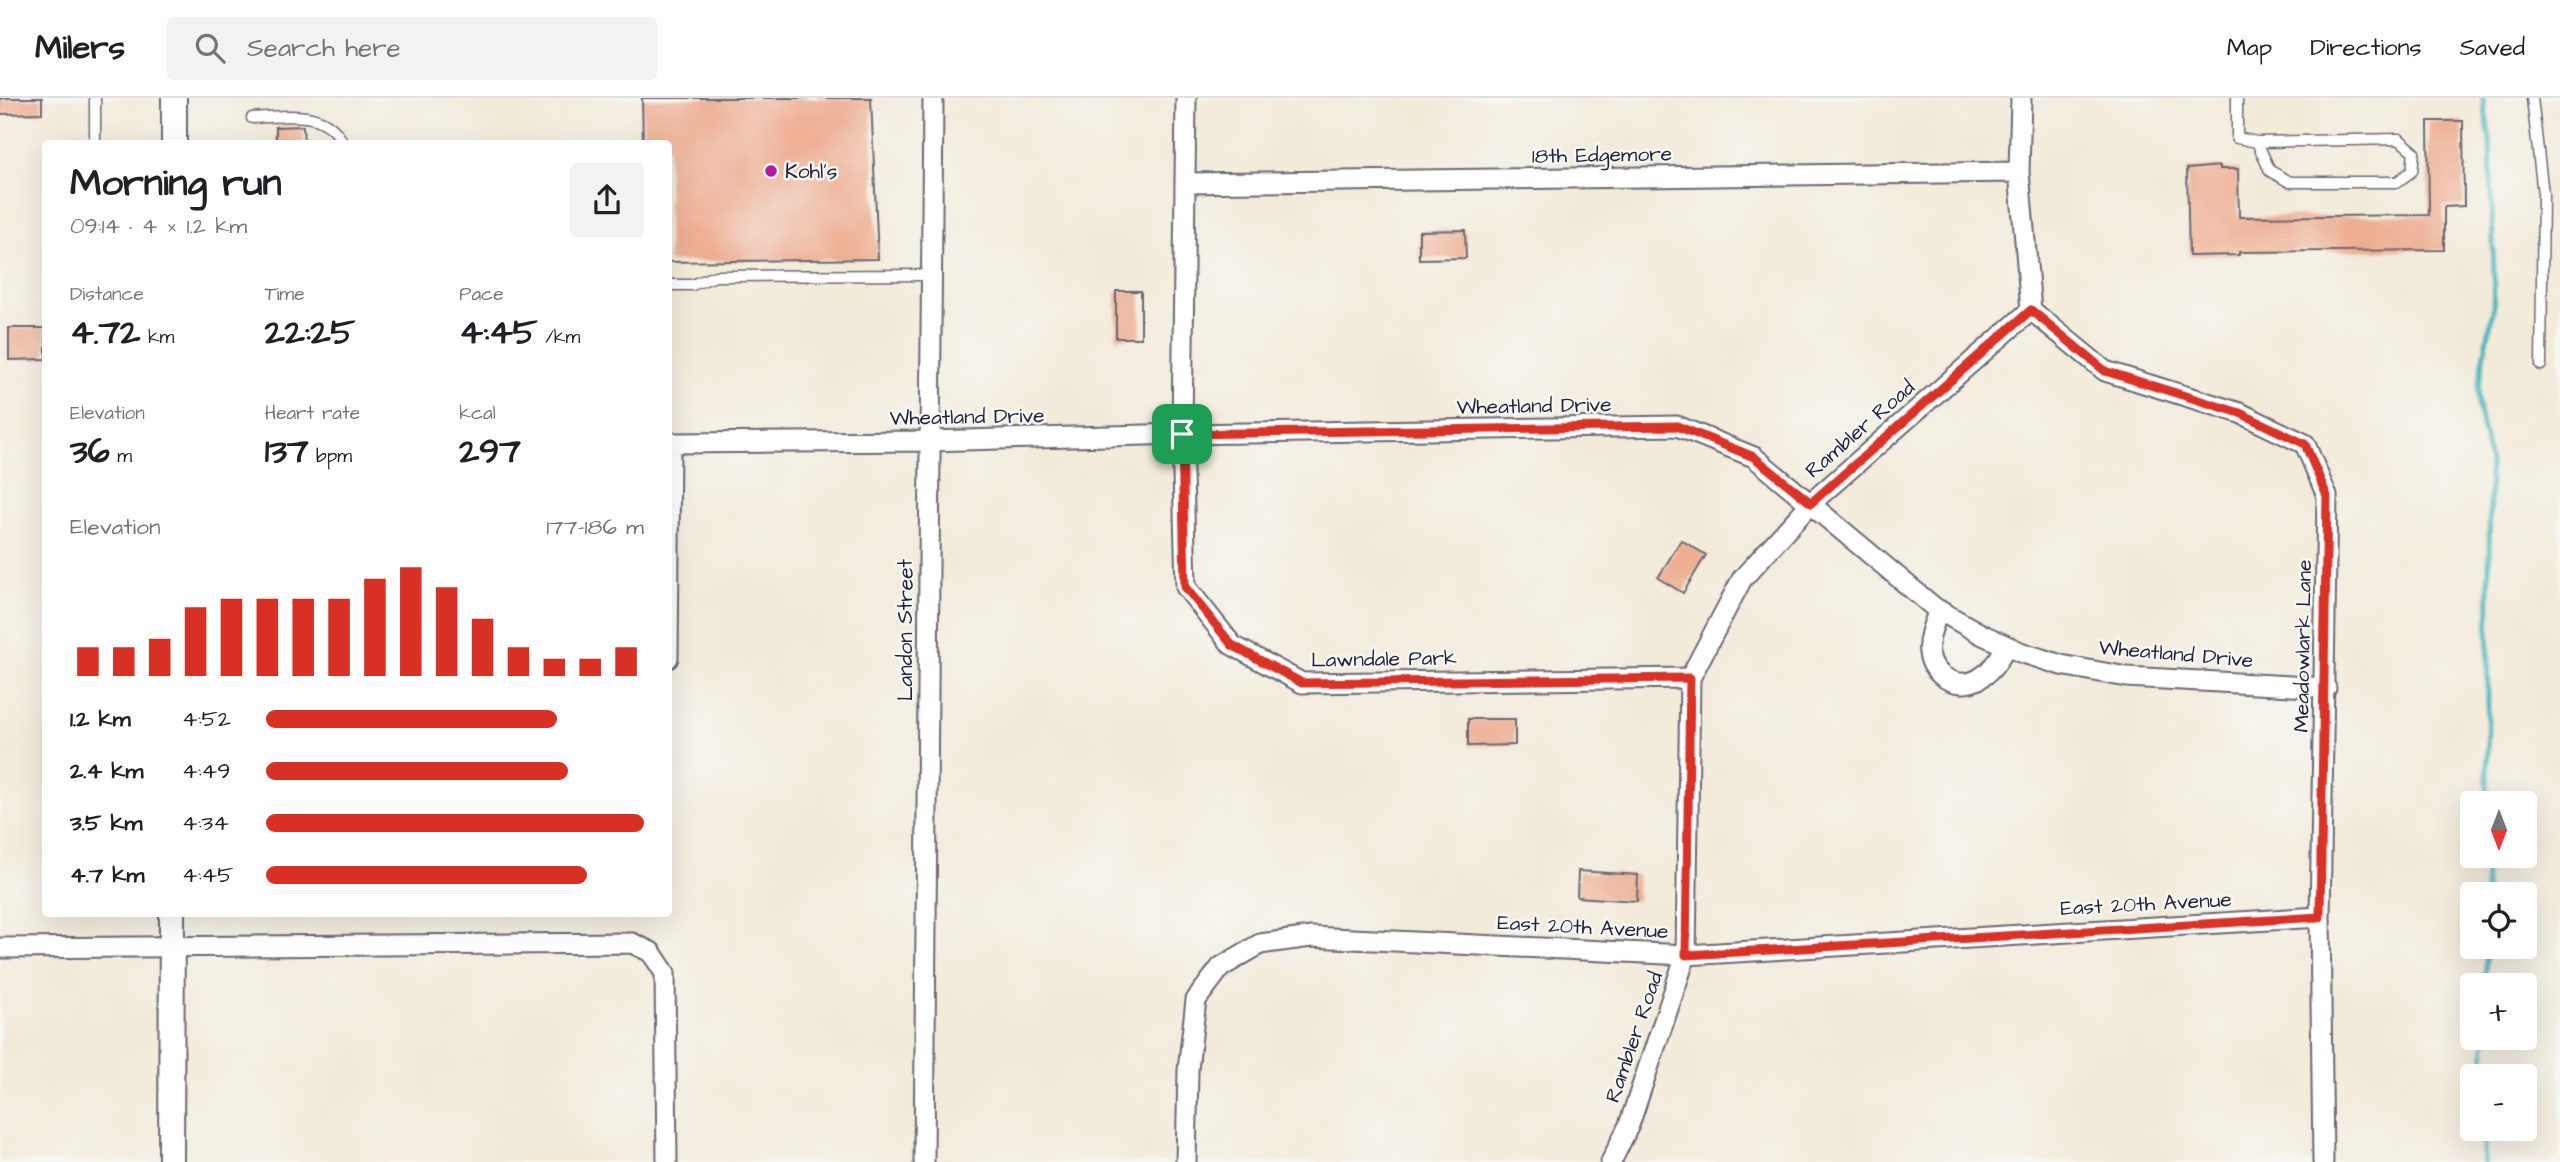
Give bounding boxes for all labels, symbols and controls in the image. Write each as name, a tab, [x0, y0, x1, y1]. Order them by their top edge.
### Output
search box	[167, 17, 657, 80]
text: Milers	[35, 25, 125, 71]
icon: search	[191, 29, 229, 67]
text: Search here	[247, 30, 401, 66]
text: Map	[2227, 31, 2272, 65]
text: Directions	[2310, 31, 2422, 65]
text: Saved	[2460, 31, 2525, 65]
street label: 18th Edgemore	[1532, 139, 1672, 173]
place label: Kohl's	[785, 157, 837, 186]
text: Morning run	[70, 158, 282, 210]
button: share	[570, 163, 644, 237]
marker: Kohl's	[763, 163, 779, 179]
text: 09:14 · 4 × 1.2 km	[70, 210, 247, 242]
text: Distance	[70, 281, 144, 308]
text: Time	[265, 281, 304, 308]
text: Pace	[459, 281, 503, 308]
text: 4.72	[70, 308, 140, 357]
text: 22:25	[265, 308, 355, 357]
text: 4:45	[459, 308, 538, 357]
text: km	[140, 324, 174, 351]
text: /km	[538, 324, 580, 351]
street label: Rambler Road	[1799, 373, 1921, 485]
street label: Wheatland Drive	[1456, 390, 1612, 422]
text: Elevation	[70, 400, 145, 427]
text: Heart rate	[265, 400, 360, 427]
text: kcal	[459, 400, 496, 427]
street label: Wheatland Drive	[889, 401, 1045, 433]
pin	[1152, 404, 1212, 464]
icon: arrive	[1163, 415, 1201, 453]
text: 36	[70, 427, 110, 476]
text: 137	[265, 427, 308, 476]
text: 297	[459, 427, 521, 476]
text: m	[110, 443, 132, 470]
text: bpm	[308, 443, 352, 470]
text: Elevation	[70, 511, 161, 543]
text: 177–186 m	[546, 511, 644, 543]
street label: Landon Street	[891, 558, 920, 701]
street label: Meadowlark Lane	[2287, 559, 2319, 733]
street label: Wheatland Drive	[2098, 633, 2254, 675]
street label: Lawndale Park	[1311, 643, 1457, 675]
text: 1.2 km	[70, 703, 131, 735]
text: 4:52	[182, 703, 231, 735]
text: 2.4 km	[70, 755, 143, 787]
text: 4:49	[182, 755, 230, 787]
north arrow	[2460, 791, 2538, 868]
map controls	[2460, 791, 2537, 1141]
text: 3.5 km	[70, 807, 142, 839]
text: 4:34	[182, 807, 229, 839]
text: 4.7 km	[70, 859, 144, 891]
text: 4:45	[182, 859, 233, 891]
button: locate	[2460, 882, 2537, 959]
street label: East 20th Avenue	[2060, 885, 2232, 923]
street label: East 20th Avenue	[1497, 908, 1669, 946]
street label: Rambler Road	[1598, 967, 1670, 1106]
button: +	[2460, 973, 2537, 1050]
button: −	[2460, 1064, 2537, 1141]

